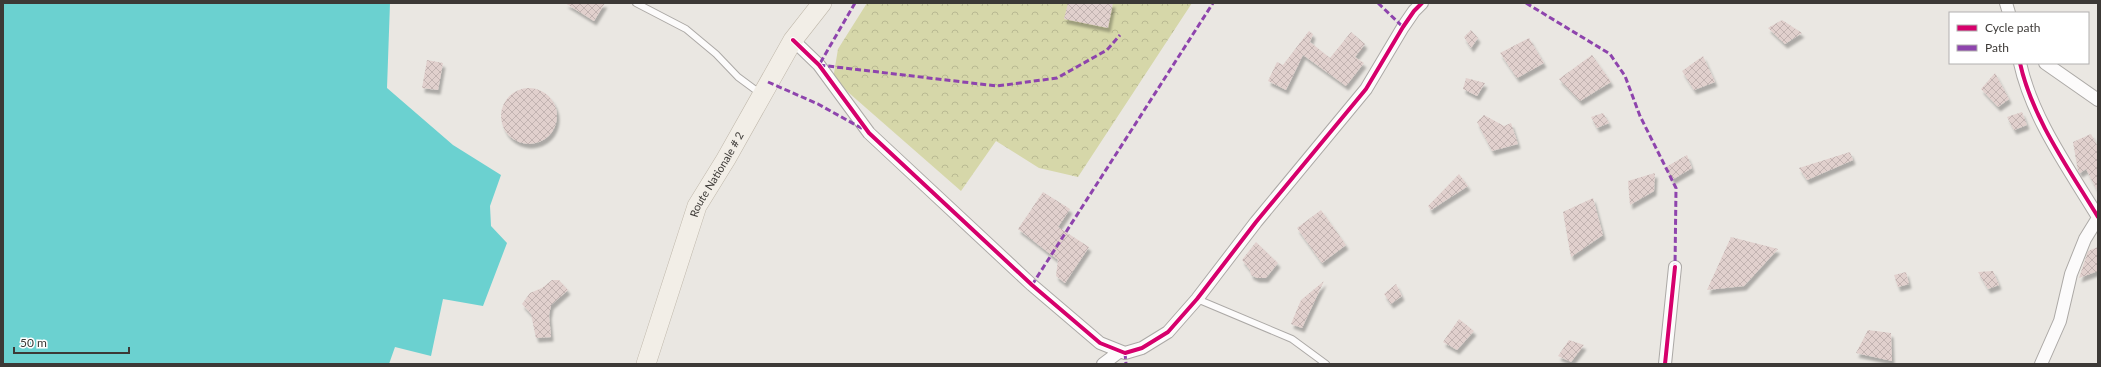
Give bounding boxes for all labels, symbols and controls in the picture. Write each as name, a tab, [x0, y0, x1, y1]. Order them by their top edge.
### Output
legend	[1949, 12, 2089, 64]
text: Cycle path	[1985, 20, 2040, 35]
text: Path	[1985, 40, 2009, 55]
street label: Route Nationale # 2	[687, 129, 746, 219]
scale bar	[14, 329, 129, 355]
text: 50 m	[20, 335, 47, 350]

